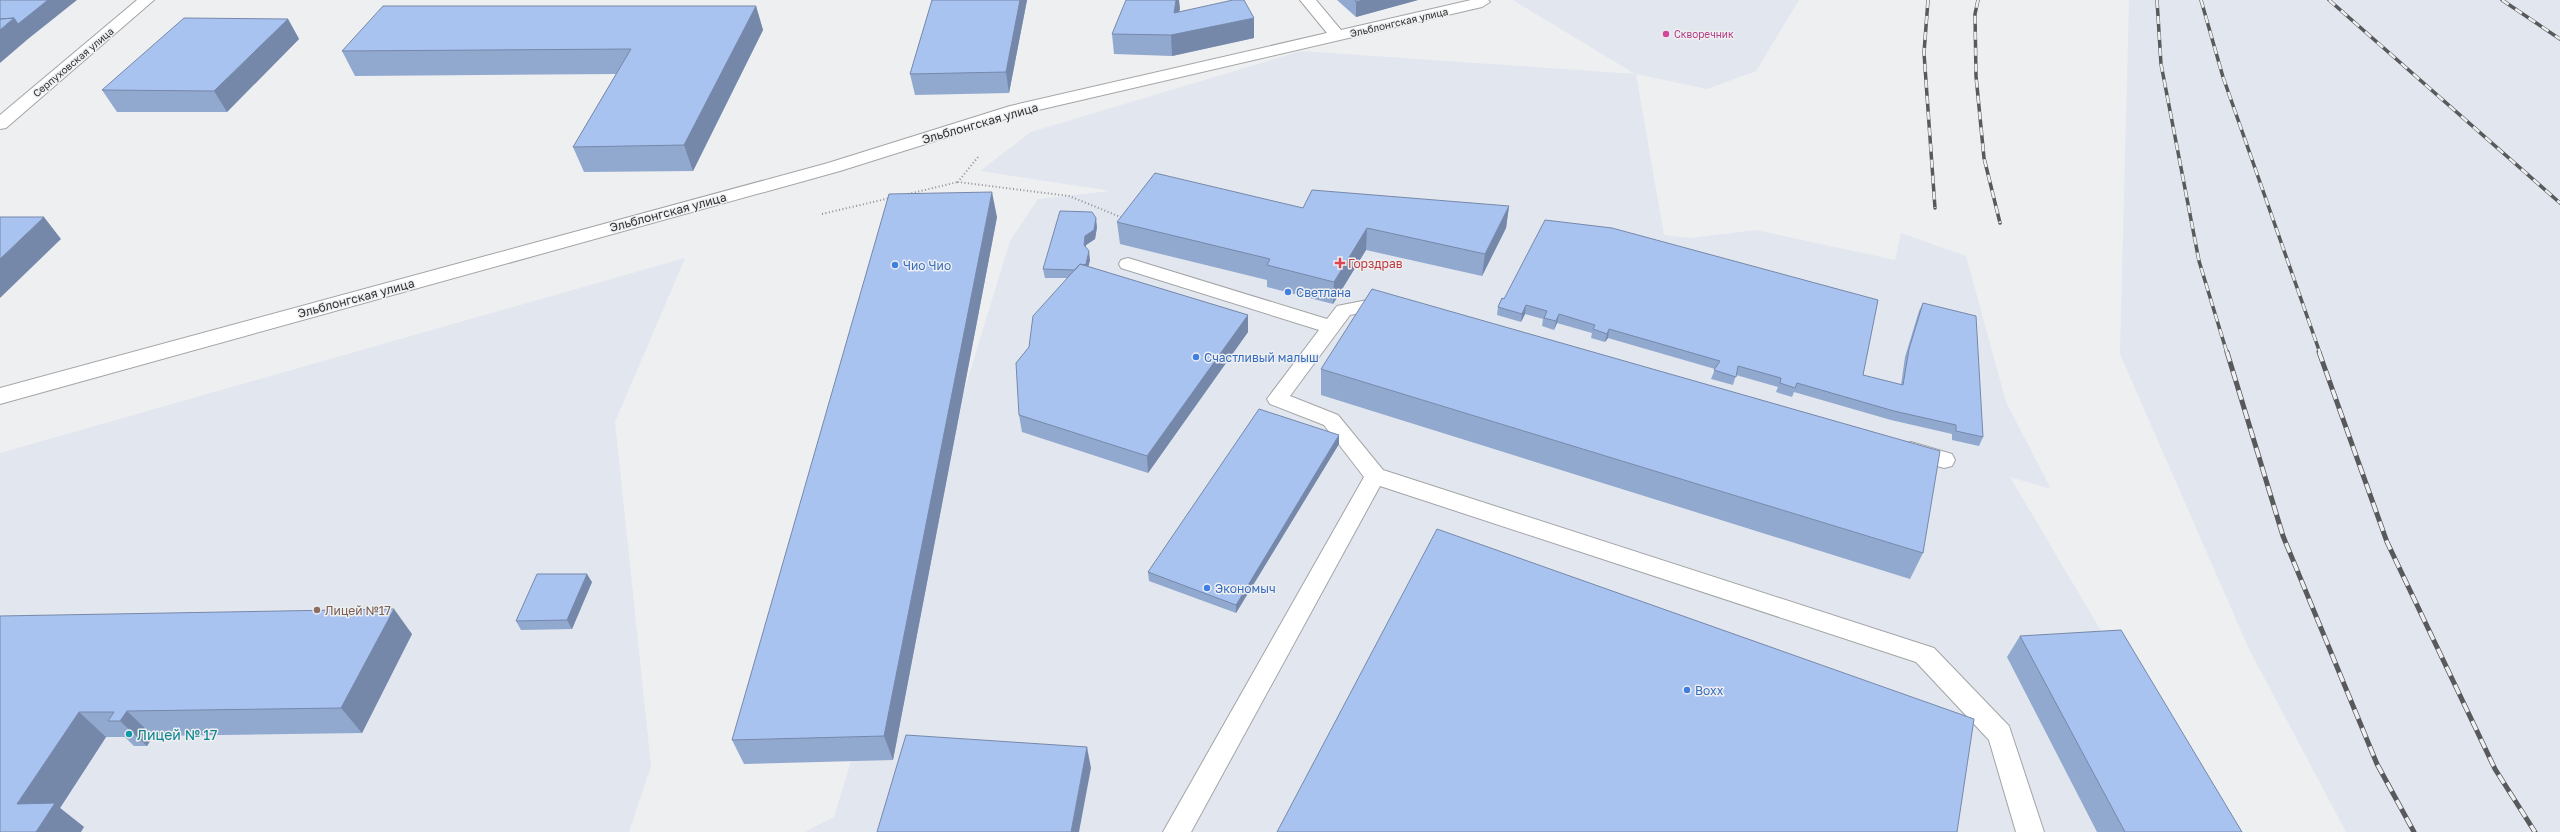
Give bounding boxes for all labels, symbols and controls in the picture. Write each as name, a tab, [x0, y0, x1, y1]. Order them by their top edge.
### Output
street label: Эльблонгская улица	[1349, 5, 1449, 39]
street label: Серпуховская улица	[30, 25, 116, 99]
place label: Скворечник	[1674, 28, 1734, 40]
marker: Скворечник	[1661, 29, 1671, 39]
street label: Эльблонгская улица	[920, 99, 1040, 147]
street label: Эльблонгская улица	[608, 189, 728, 235]
place label: Горздрав	[1348, 256, 1403, 271]
place label: Чио Чио	[903, 258, 951, 273]
marker: Горздрав	[1335, 258, 1345, 268]
marker: Чио Чио	[890, 260, 900, 270]
street label: Эльблонгская улица	[296, 275, 416, 321]
place label: Светлана	[1296, 285, 1351, 300]
marker: Светлана	[1283, 287, 1293, 297]
place label: Счастливый малыш	[1204, 350, 1319, 365]
marker: Счастливый малыш	[1191, 352, 1201, 362]
place label: Экономыч	[1215, 581, 1276, 596]
marker: Экономыч	[1202, 583, 1212, 593]
place label: Лицей №17	[325, 603, 391, 618]
marker: Лицей №17	[312, 605, 322, 615]
place label: Boxx	[1695, 683, 1724, 698]
marker: Boxx	[1682, 685, 1692, 695]
place label: Лицей № 17	[137, 726, 217, 743]
marker: Лицей № 17	[124, 729, 134, 739]

